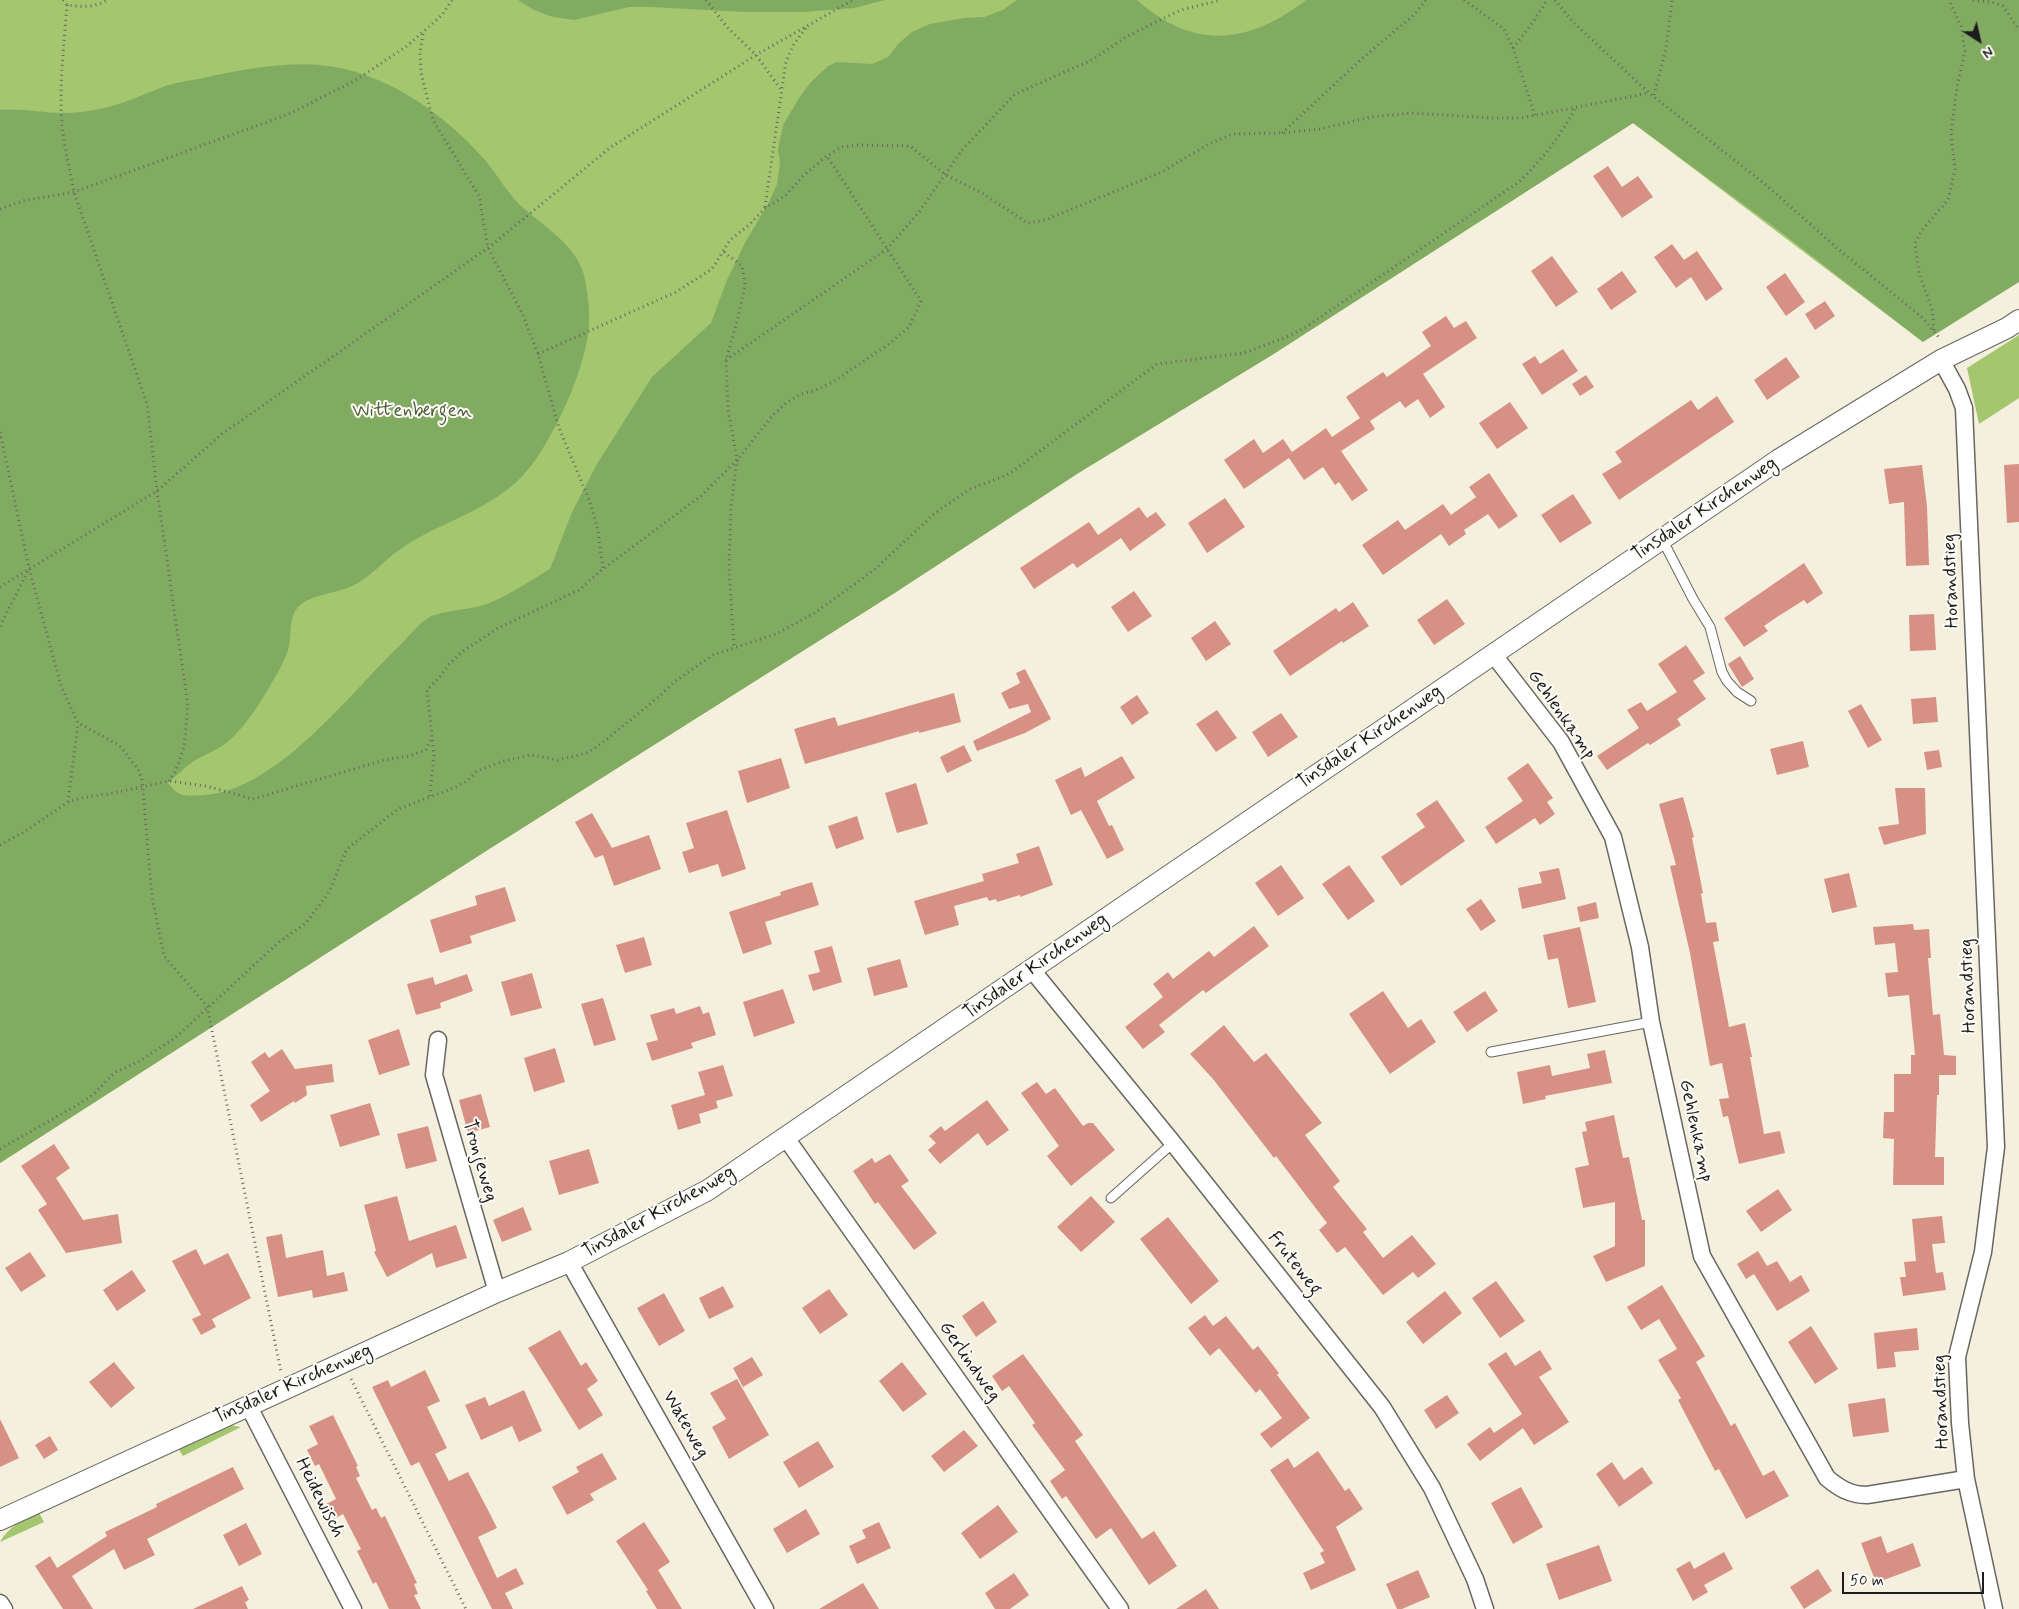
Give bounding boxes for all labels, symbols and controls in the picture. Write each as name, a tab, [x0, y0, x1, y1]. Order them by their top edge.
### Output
north arrow	[1954, 15, 2004, 65]
text: N	[1979, 42, 1997, 62]
park label: Wittenbergen	[352, 401, 472, 423]
street label: Tinsdaler Kirchenweg	[1628, 453, 1782, 567]
street label: Horandstieg	[1939, 533, 1965, 629]
street label: Gehlenkamp	[1522, 666, 1600, 764]
street label: Tinsdaler Kirchenweg	[1293, 681, 1447, 795]
street label: Tinsdaler Kirchenweg	[960, 909, 1112, 1025]
street label: Horandstieg	[1956, 938, 1982, 1034]
street label: Gehlenkamp	[1673, 1077, 1717, 1185]
street label: Tronjeweg	[456, 1117, 502, 1205]
street label: Tinsdaler Kirchenweg	[579, 1162, 739, 1264]
street label: Fruteweg	[1262, 1227, 1326, 1301]
street label: Gerlindweg	[933, 1318, 1005, 1406]
street label: Tinsdaler Kirchenweg	[210, 1340, 376, 1430]
street label: Horandstieg	[1929, 1354, 1955, 1450]
street label: Wateweg	[657, 1387, 713, 1463]
street label: Heidewisch	[289, 1454, 349, 1542]
scale bar	[1844, 1562, 1986, 1594]
text: 50 m	[1850, 1571, 1884, 1591]

